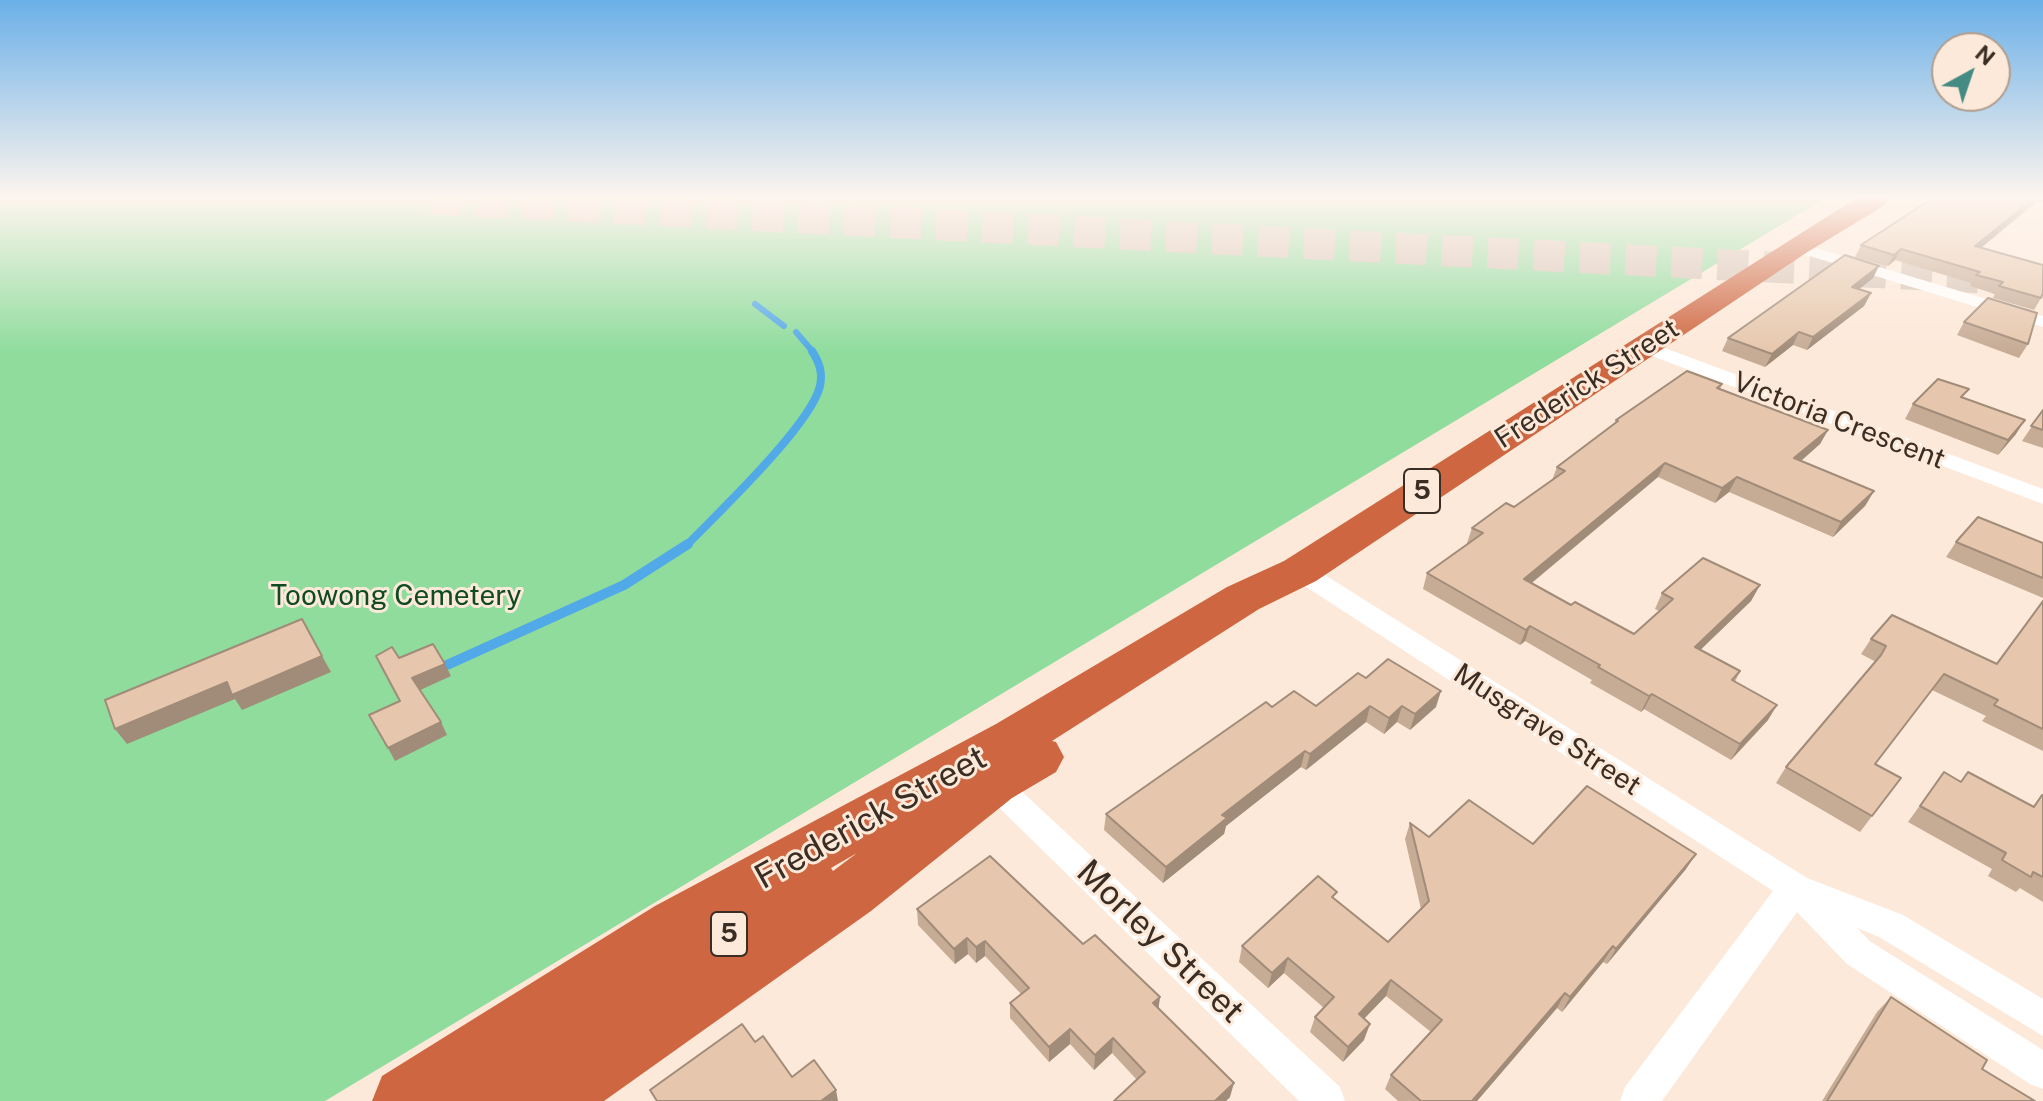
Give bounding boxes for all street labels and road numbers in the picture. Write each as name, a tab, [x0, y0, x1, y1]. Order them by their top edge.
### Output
street label: Frederick Street	[1489, 312, 1685, 456]
street label: Victoria Crescent	[1728, 365, 1950, 477]
road number: 5	[1404, 469, 1440, 513]
street label: Musgrave Street	[1447, 657, 1647, 803]
street label: Frederick Street	[748, 737, 994, 899]
street label: Morley Street	[1068, 852, 1252, 1032]
road number: 5	[711, 912, 747, 956]

